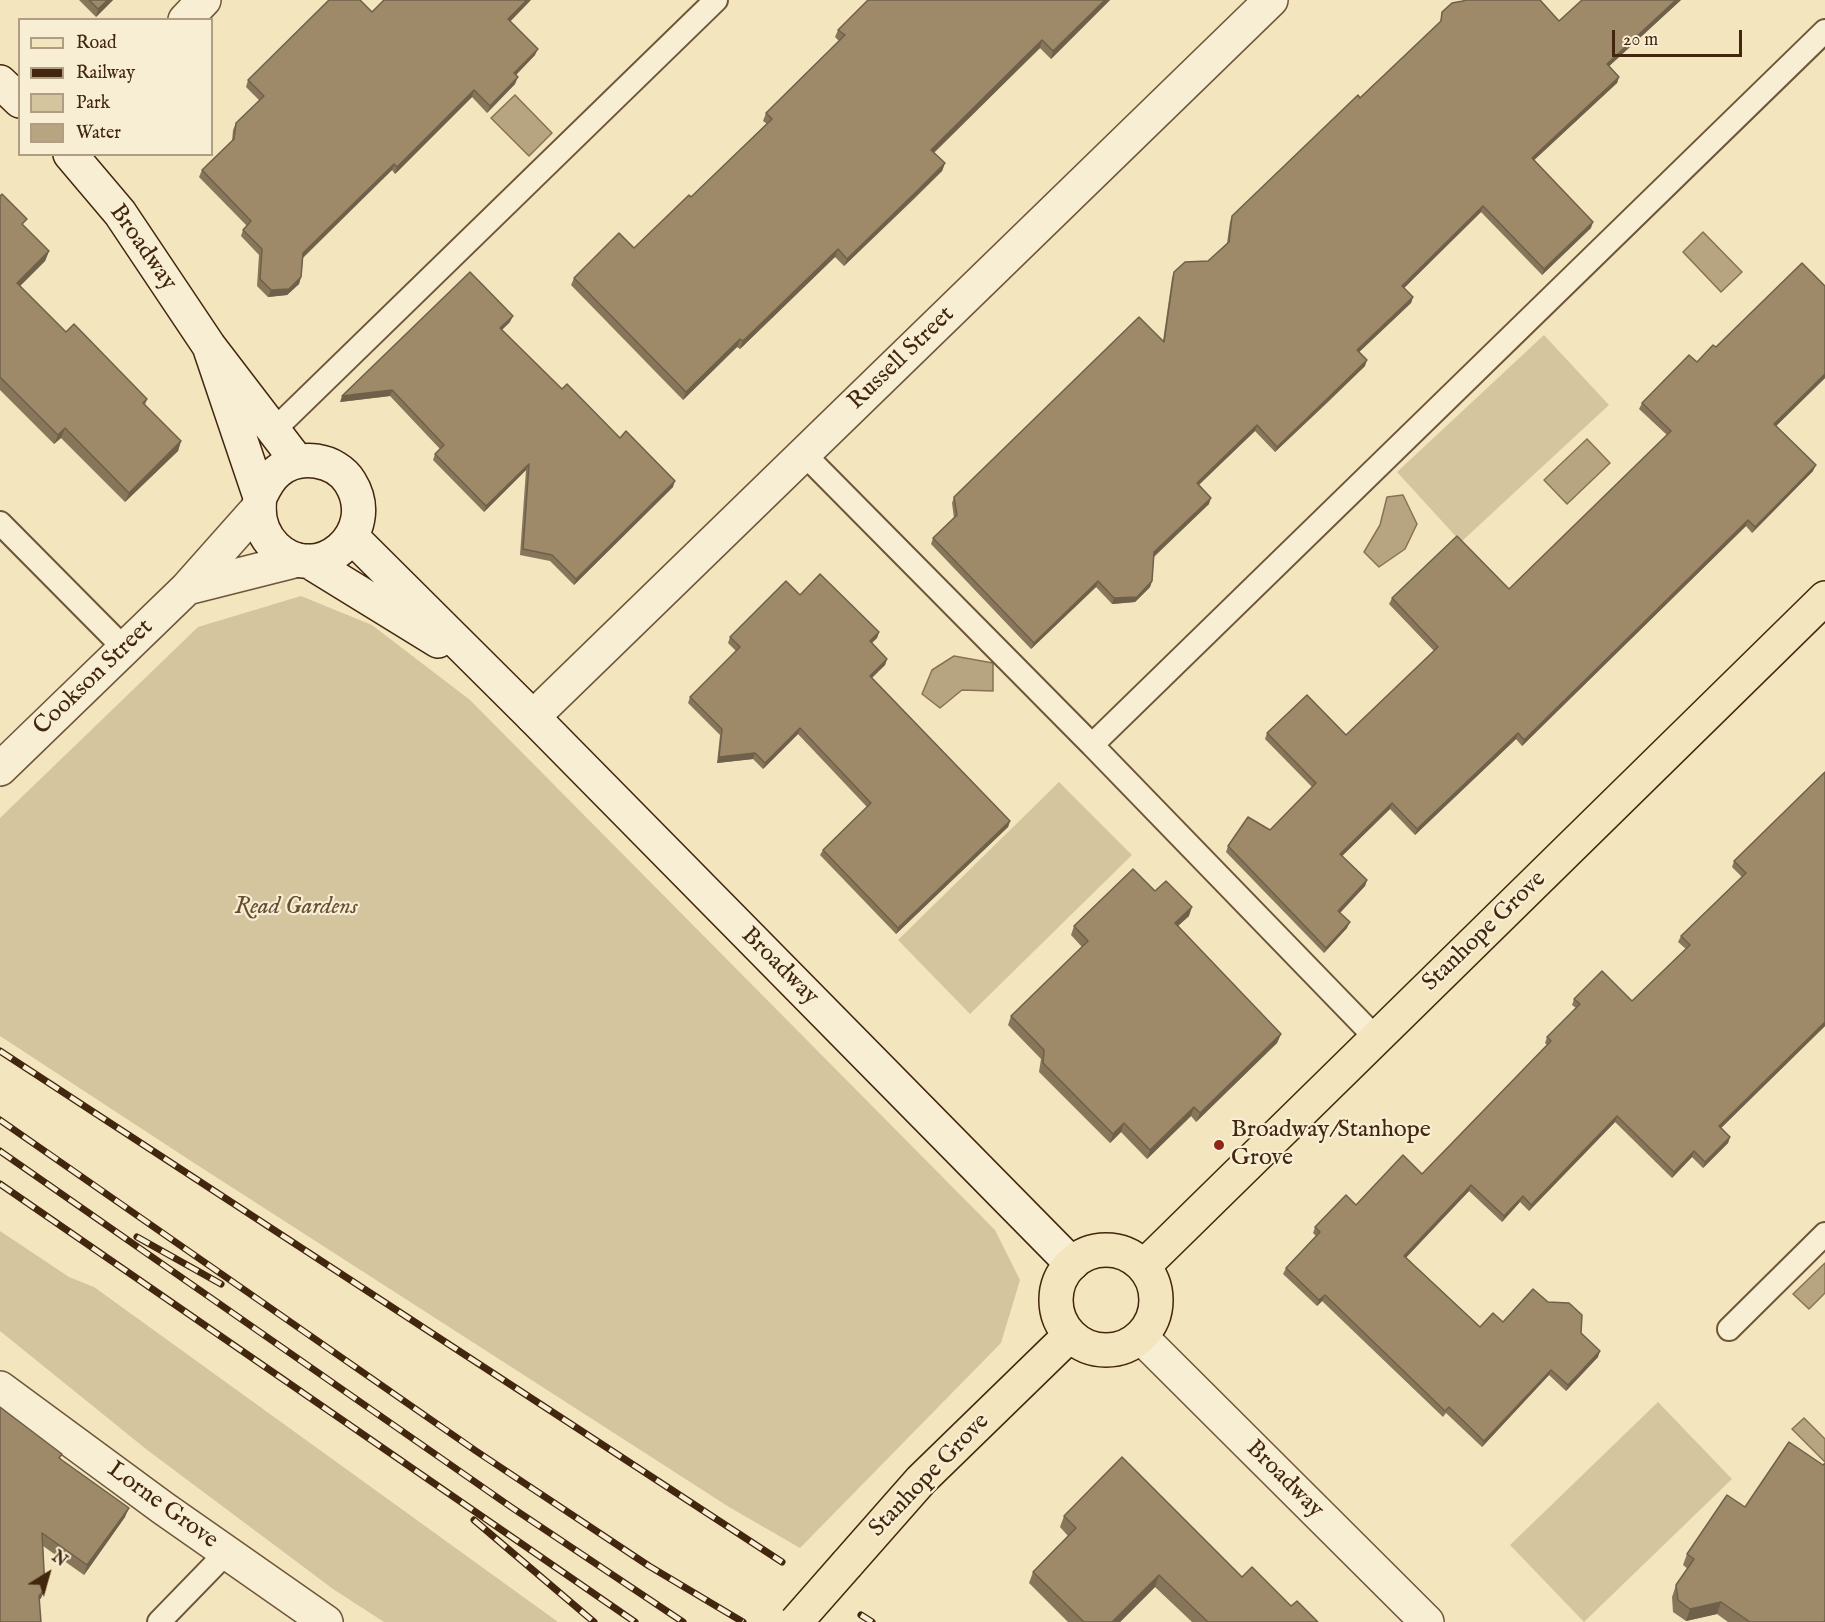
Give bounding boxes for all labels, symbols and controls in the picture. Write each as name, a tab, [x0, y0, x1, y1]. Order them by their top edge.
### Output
legend	[18, 18, 213, 156]
scale bar	[1615, 18, 1746, 56]
text: 20 m	[1623, 29, 1658, 52]
text: Road	[76, 32, 117, 55]
text: Railway	[76, 62, 135, 85]
text: Park	[76, 92, 110, 115]
text: Water	[76, 122, 121, 145]
street label: Broadway	[102, 199, 182, 297]
street label: Russell Street	[843, 301, 961, 417]
street label: Cookson Street	[28, 614, 160, 742]
street label: Stanhope Grove	[1417, 866, 1553, 998]
park label: Read Gardens	[234, 894, 358, 922]
street label: Broadway	[734, 922, 824, 1012]
place label: Broadway/Stanhope Grove	[1231, 1117, 1431, 1173]
marker: Broadway/Stanhope Grove	[1212, 1138, 1226, 1152]
street label: Stanhope Grove	[864, 1408, 996, 1544]
street label: Broadway	[1239, 1435, 1329, 1525]
street label: Lorne Grove	[101, 1456, 223, 1556]
north arrow	[18, 1544, 78, 1604]
text: N	[47, 1547, 70, 1572]

